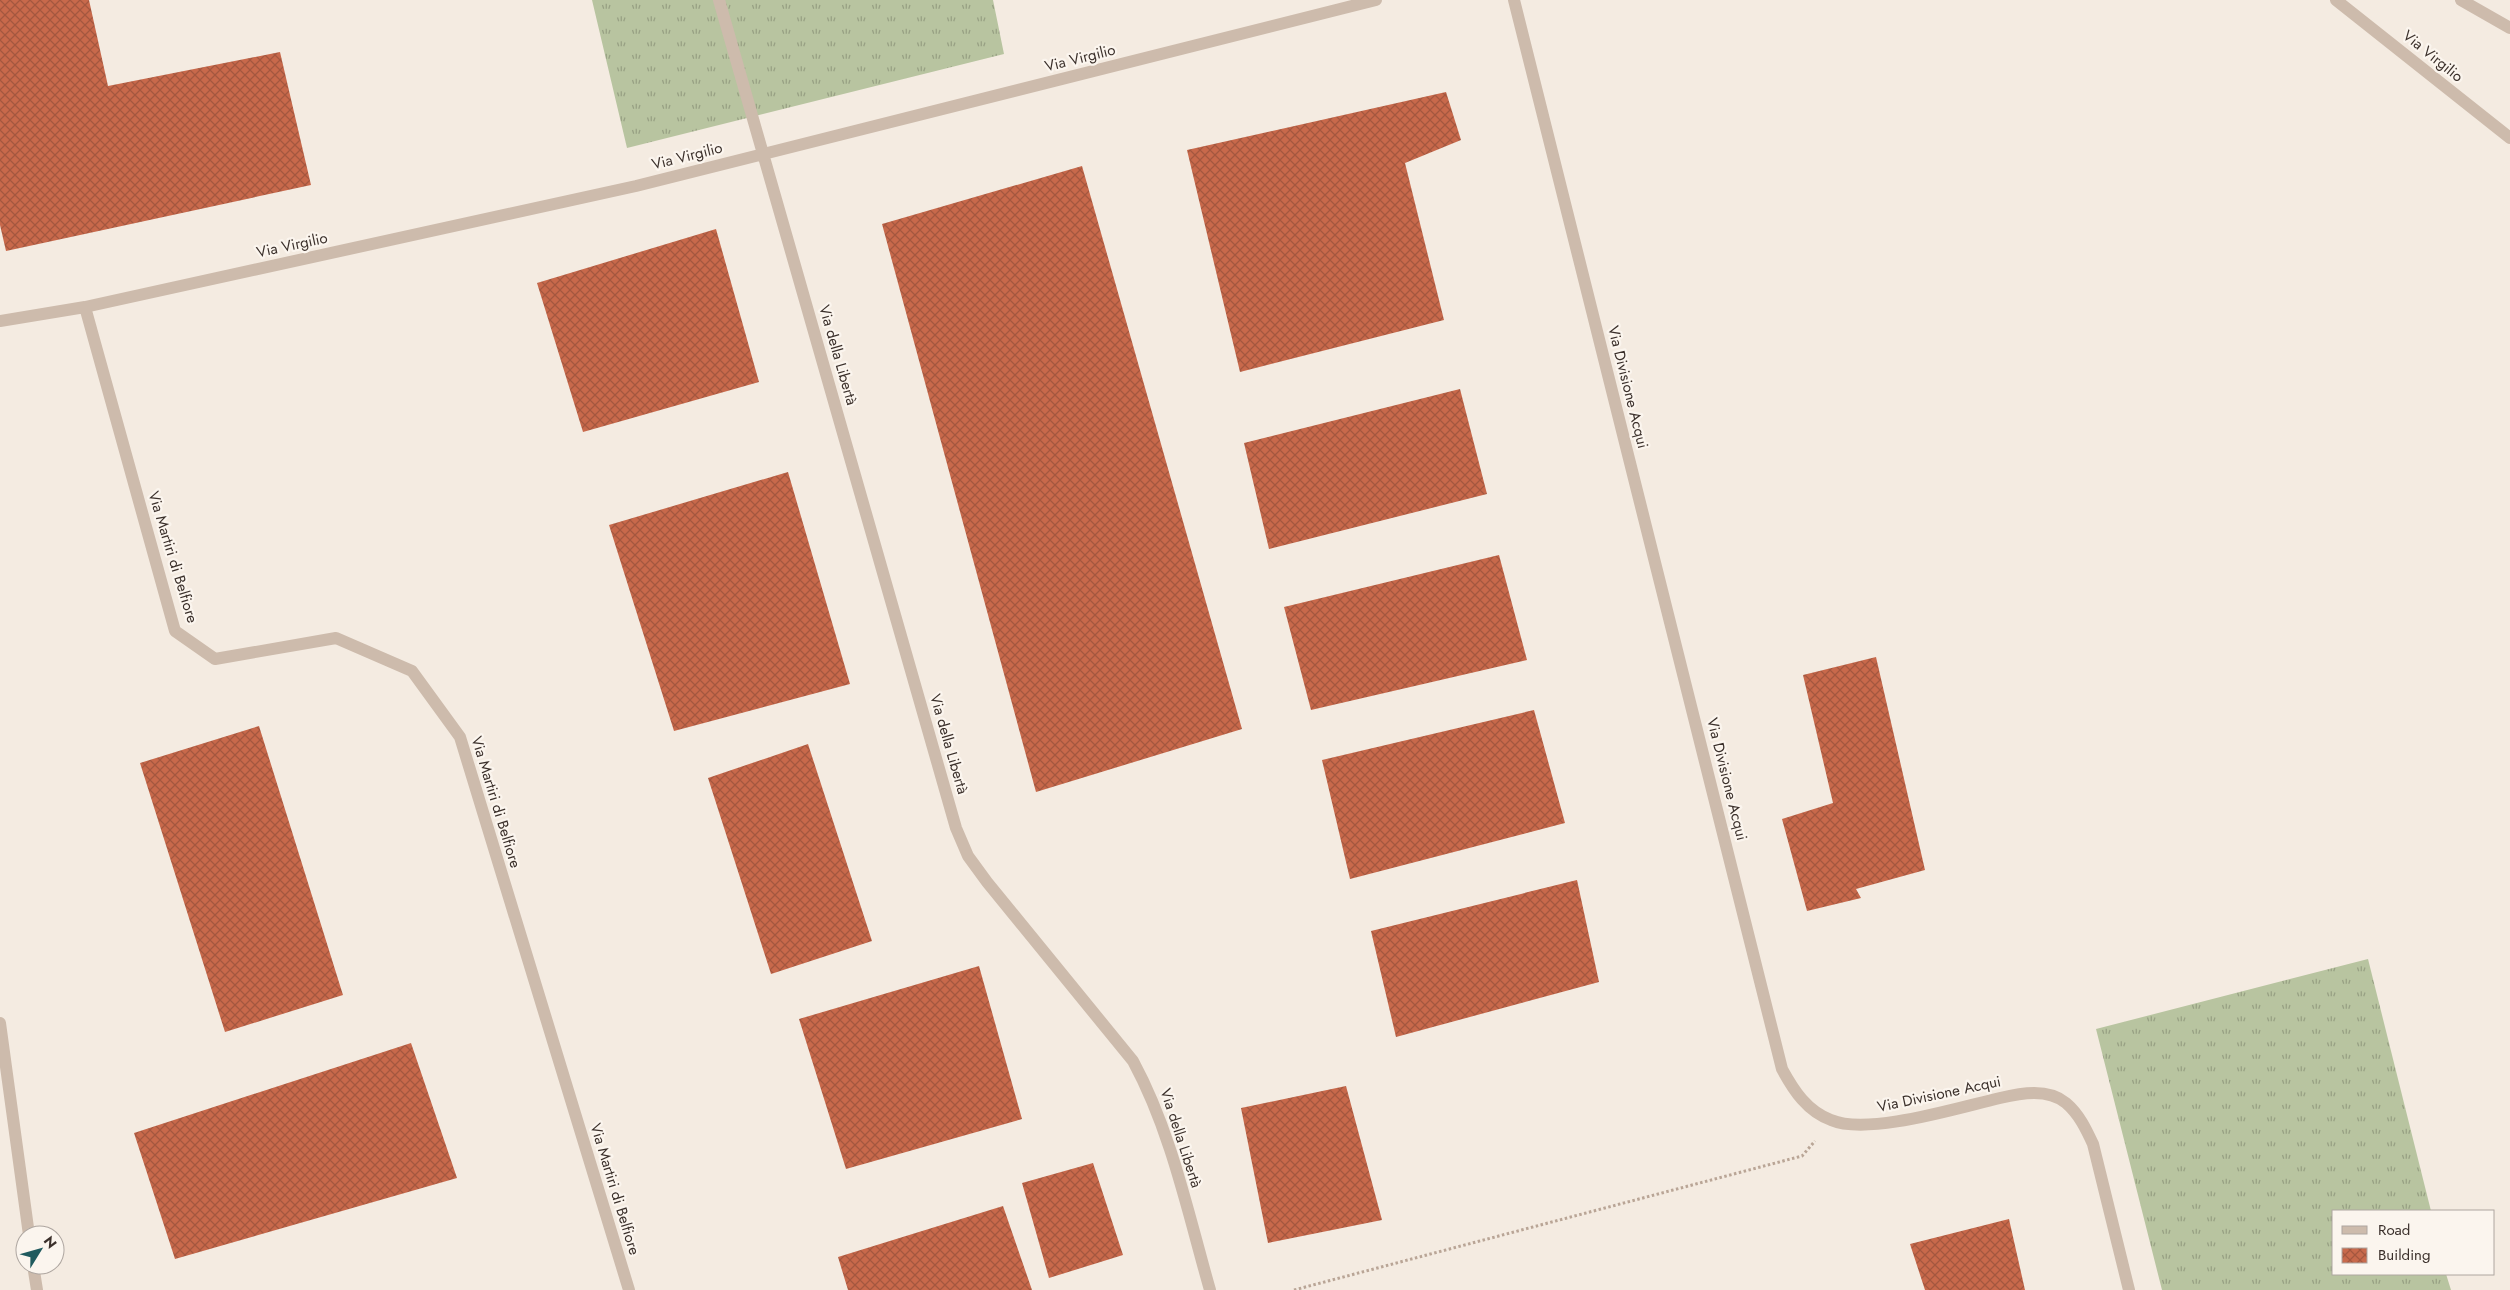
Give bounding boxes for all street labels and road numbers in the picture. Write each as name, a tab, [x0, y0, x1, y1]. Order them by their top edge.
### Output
street label: Via Virgilio	[2398, 25, 2468, 87]
street label: Via Virgilio	[1042, 39, 1118, 77]
street label: Via Virgilio	[649, 137, 725, 175]
street label: Via Virgilio	[254, 227, 330, 263]
street label: Via della Libertà	[813, 302, 863, 408]
street label: Via Divisione Acqui	[1602, 323, 1654, 451]
street label: Via Martiri di Belfiore	[143, 488, 204, 626]
street label: Via della Libertà	[924, 691, 974, 797]
street label: Via Divisione Acqui	[1701, 715, 1753, 843]
street label: Via Martiri di Belfiore	[466, 733, 527, 871]
street label: Via Divisione Acqui	[1875, 1070, 2003, 1118]
street label: Via della Libertà	[1155, 1085, 1207, 1191]
street label: Via Martiri di Belfiore	[585, 1120, 646, 1258]

